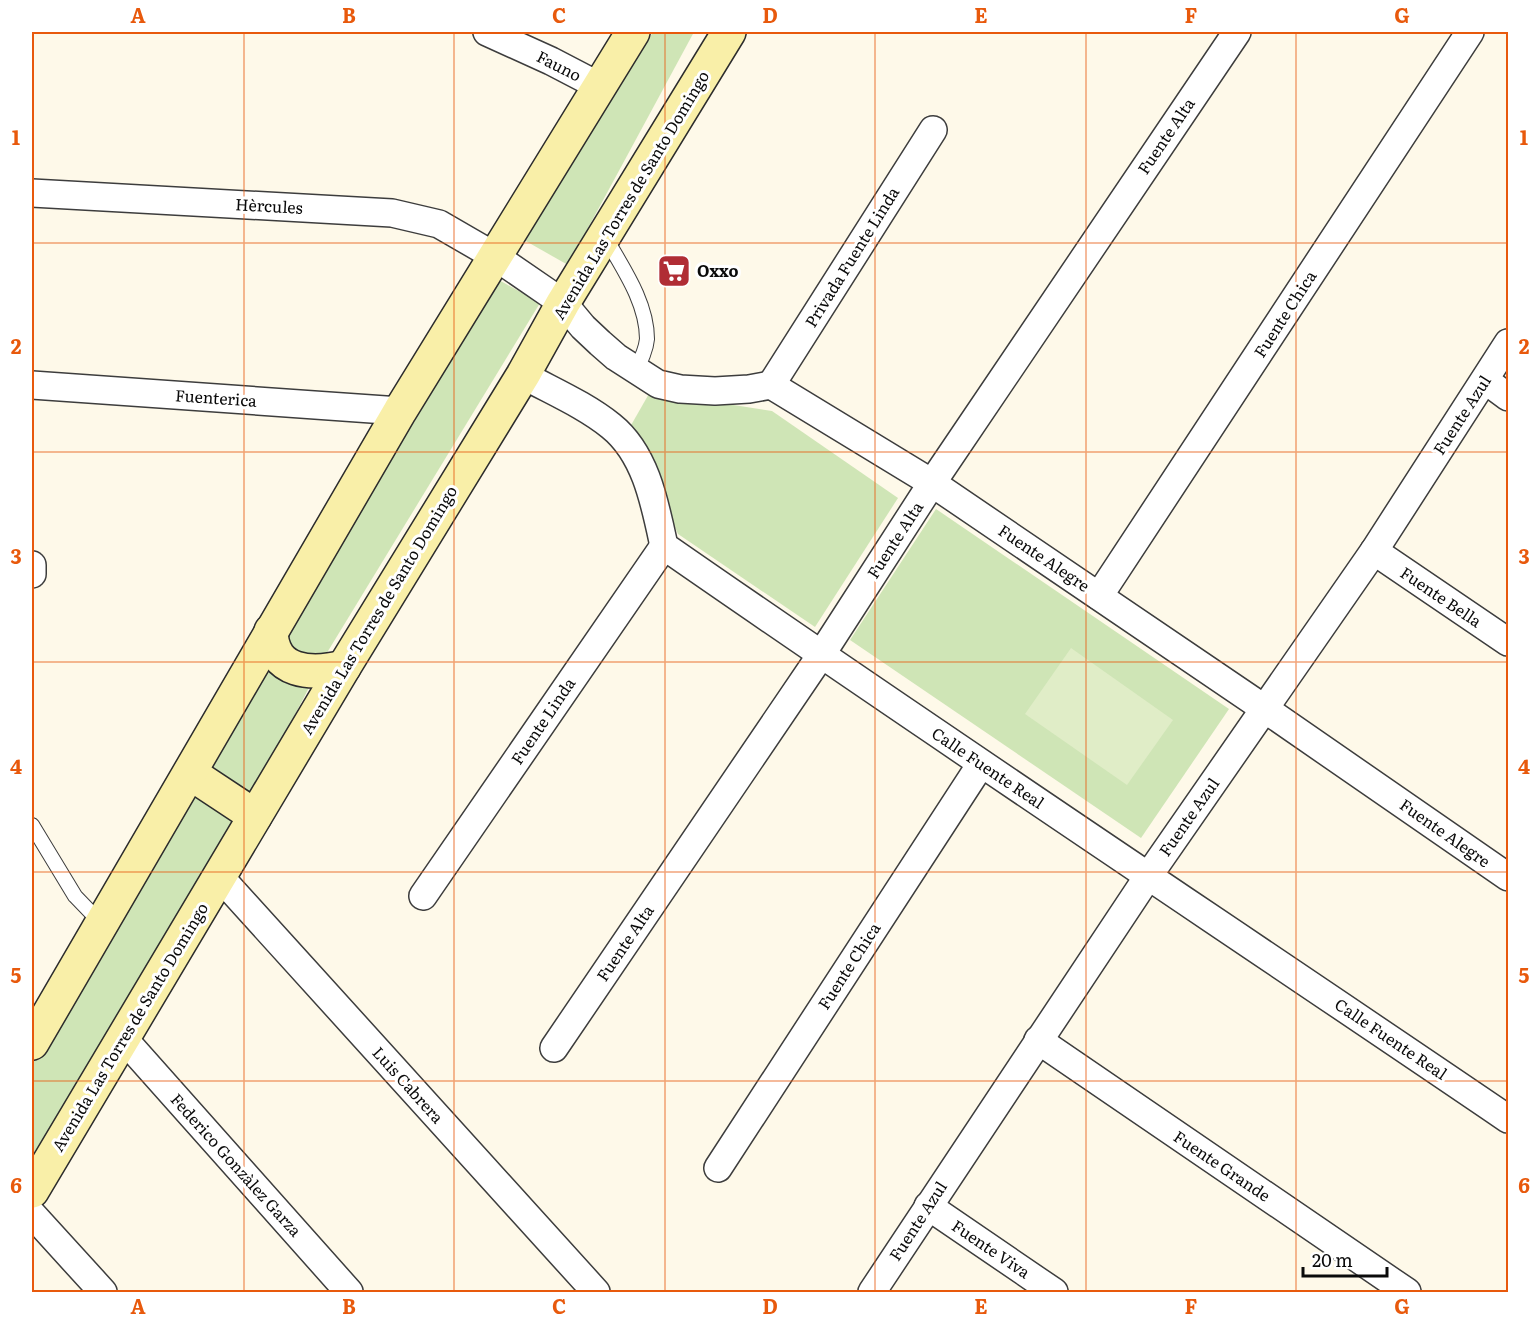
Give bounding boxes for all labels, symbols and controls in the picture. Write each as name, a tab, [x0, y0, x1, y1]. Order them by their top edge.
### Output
text: A	[130, 0, 146, 29]
text: B	[342, 0, 356, 29]
text: C	[552, 0, 566, 29]
text: D	[762, 0, 778, 29]
text: E	[974, 0, 988, 29]
text: F	[1185, 0, 1198, 29]
text: G	[1394, 0, 1410, 29]
street label: Fauno	[533, 44, 586, 87]
street label: Avenida Las Torres de Santo Domingo	[546, 66, 714, 323]
street label: Fuente Alta	[1131, 92, 1200, 179]
text: 1	[12, 121, 20, 151]
text: 1	[1520, 121, 1528, 151]
street label: Privada Fuente Linda	[798, 181, 904, 331]
street label: Hèrcules	[235, 191, 303, 219]
supermarket icon: Oxxo	[656, 253, 692, 289]
place label: Oxxo	[697, 258, 738, 282]
street label: Fuente Chica	[1247, 265, 1321, 362]
text: 2	[11, 330, 22, 360]
text: 2	[1519, 330, 1530, 360]
street label: Fuente Azul	[1426, 370, 1496, 459]
street label: Fuenterica	[174, 382, 258, 412]
street label: Avenida Las Torres de Santo Domingo	[294, 481, 462, 738]
street label: Fuente Alta	[860, 496, 928, 583]
street label: Fuente Alegre	[994, 518, 1095, 597]
text: 3	[10, 540, 22, 570]
text: 3	[1518, 540, 1530, 570]
street label: Fuente Bella	[1396, 560, 1487, 633]
street label: Fuente Linda	[504, 672, 580, 769]
street label: Calle Fuente Real	[928, 721, 1050, 814]
text: 4	[10, 750, 22, 780]
text: 4	[1518, 750, 1530, 780]
street label: Fuente Azul	[1152, 772, 1224, 861]
street label: Fuente Alegre	[1395, 792, 1496, 872]
street label: Avenida Las Torres de Santo Domingo	[45, 898, 213, 1155]
street label: Fuente Alta	[590, 899, 659, 986]
street label: Fuente Chica	[811, 917, 885, 1014]
text: 5	[11, 959, 22, 989]
text: 5	[1519, 959, 1530, 989]
street label: Calle Fuente Real	[1331, 992, 1453, 1085]
street label: Luis Cabrera	[368, 1041, 450, 1128]
street label: Federico Gonzàlez Garza	[166, 1087, 308, 1242]
street label: Fuente Grande	[1169, 1124, 1276, 1207]
text: 6	[10, 1169, 22, 1199]
text: 6	[1518, 1169, 1530, 1199]
street label: Fuente Azul	[882, 1176, 952, 1265]
street label: Fuente Viva	[947, 1213, 1036, 1284]
scale bar	[1303, 1240, 1387, 1278]
text: 20 m	[1312, 1246, 1353, 1273]
text: A	[130, 1290, 146, 1320]
text: B	[342, 1290, 356, 1320]
text: C	[552, 1290, 566, 1320]
text: D	[762, 1290, 778, 1320]
text: E	[974, 1290, 988, 1320]
text: F	[1185, 1290, 1198, 1320]
text: G	[1394, 1290, 1410, 1320]

